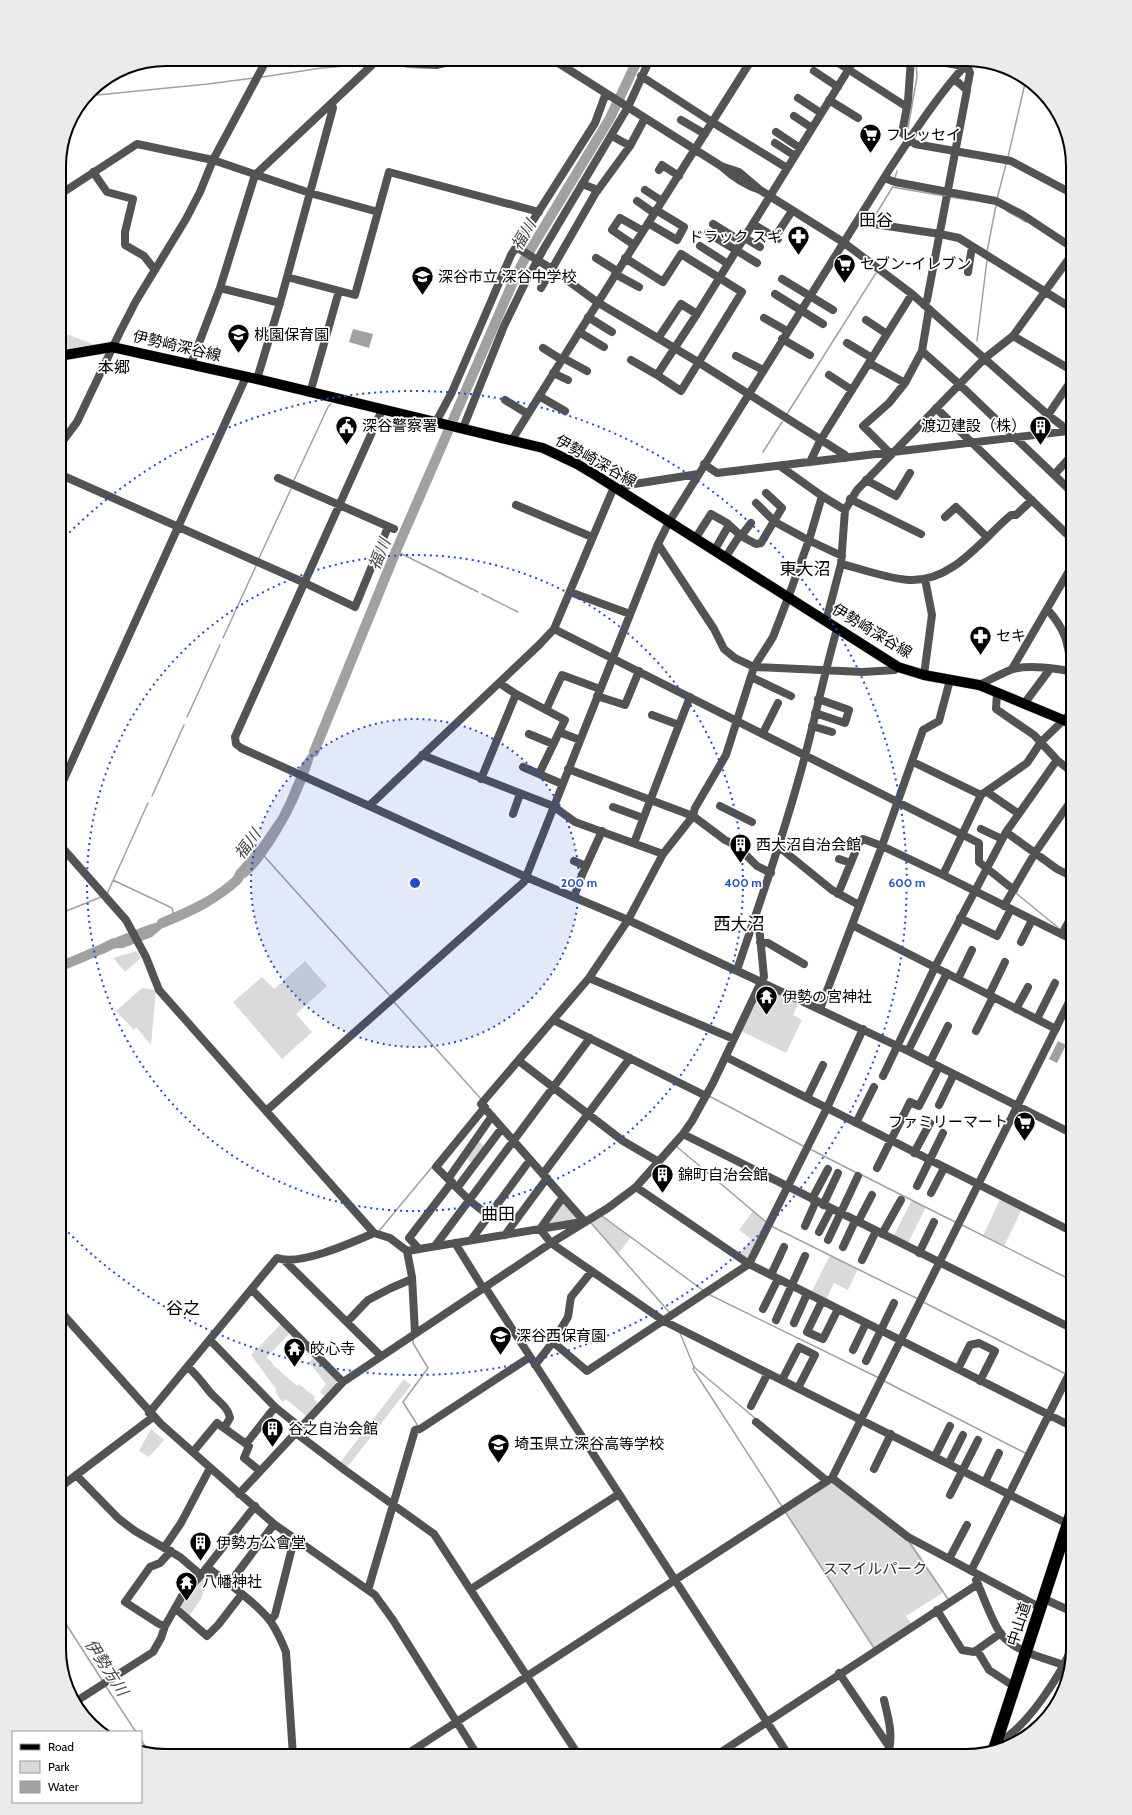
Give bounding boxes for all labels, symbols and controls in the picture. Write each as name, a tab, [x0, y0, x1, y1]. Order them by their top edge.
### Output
supermarket icon: フレッセイ	[858, 122, 884, 155]
place label: フレッセイ	[886, 126, 961, 144]
district label: 田谷	[859, 210, 893, 230]
water label: 福川	[507, 215, 541, 254]
pharmacy icon: ドラック スギ	[785, 224, 811, 257]
place label: ドラック スギ	[689, 228, 782, 246]
supermarket icon: セブン-イレブン	[832, 251, 858, 284]
place label: セブン-イレブン	[860, 255, 971, 273]
school or university icon: 深谷市立 深谷中学校	[410, 264, 436, 297]
place label: 深谷市立 深谷中学校	[438, 268, 576, 286]
school or university icon: 桃園保育園	[226, 322, 252, 355]
place label: 桃園保育園	[254, 326, 329, 344]
street label: 伊勢崎深谷線	[131, 327, 223, 365]
district label: 本郷	[98, 358, 130, 377]
public building icon: 深谷警察署	[334, 413, 360, 446]
building icon: 渡辺建設（株）	[1028, 413, 1054, 446]
place label: 深谷警察署	[362, 417, 437, 435]
place label: 渡辺建設（株）	[921, 417, 1026, 435]
street label: 伊勢崎深谷線	[552, 431, 640, 491]
water label: 福川	[365, 534, 395, 573]
district label: 東大沼	[780, 559, 831, 579]
street label: 伊勢崎深谷線	[829, 600, 915, 662]
pharmacy icon: セキ	[968, 623, 994, 656]
place label: セキ	[996, 627, 1026, 645]
water label: 福川	[230, 824, 266, 863]
building icon: 西大沼自治会館	[728, 832, 754, 865]
place label: 西大沼自治会館	[756, 836, 861, 854]
text: 200 m	[561, 875, 597, 890]
text: 400 m	[724, 875, 762, 890]
text: 600 m	[889, 875, 925, 890]
centre of rings	[408, 876, 422, 890]
district label: 西大沼	[714, 914, 765, 934]
temple icon: 伊勢の宮神社	[754, 984, 780, 1017]
place label: 伊勢の宮神社	[782, 988, 872, 1006]
supermarket icon: ファミリーマート	[1011, 1109, 1037, 1142]
place label: ファミリーマート	[888, 1113, 1008, 1131]
building icon: 錦町自治会館	[650, 1162, 676, 1195]
place label: 錦町自治会館	[678, 1166, 768, 1184]
district label: 曲田	[481, 1204, 515, 1224]
district label: 谷之	[166, 1298, 200, 1318]
school or university icon: 深谷西保育園	[487, 1323, 513, 1356]
place label: 深谷西保育園	[516, 1327, 606, 1345]
temple icon: 皎心寺	[281, 1336, 307, 1369]
place label: 皎心寺	[310, 1340, 355, 1358]
building icon: 谷之自治会館	[259, 1416, 285, 1449]
place label: 谷之自治会館	[288, 1420, 378, 1438]
school or university icon: 埼玉県立深谷高等学校	[485, 1431, 511, 1464]
place label: 埼玉県立深谷高等学校	[514, 1435, 664, 1453]
building icon: 伊勢方公會堂	[187, 1530, 213, 1563]
place label: 伊勢方公會堂	[216, 1534, 306, 1552]
park label: スマイルパーク	[823, 1560, 927, 1578]
temple icon: 八幡神社	[174, 1569, 200, 1602]
place label: 八幡神社	[202, 1573, 262, 1591]
street label: 中山道	[1003, 1600, 1035, 1648]
water label: 伊勢方川	[81, 1635, 133, 1701]
legend	[12, 1731, 142, 1803]
text: Road	[48, 1739, 74, 1754]
text: Park	[48, 1759, 70, 1774]
text: Water	[48, 1779, 79, 1794]

